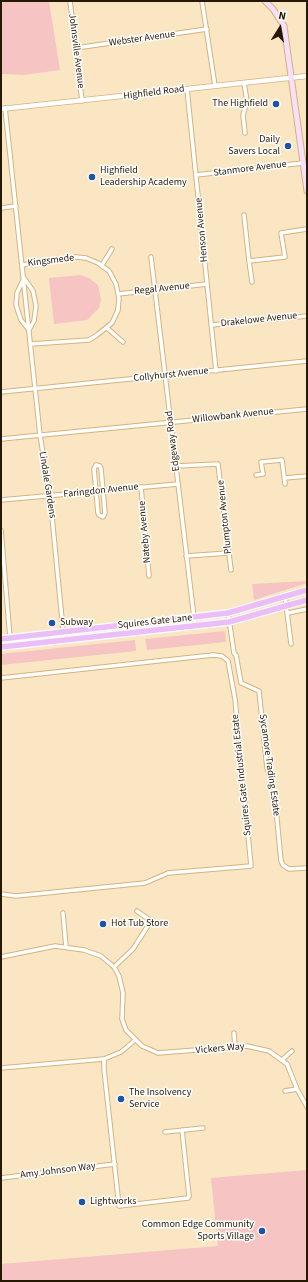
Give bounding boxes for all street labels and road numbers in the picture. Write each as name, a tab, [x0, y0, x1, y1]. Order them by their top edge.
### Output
street label: Johnsville Avenue	[65, 13, 87, 89]
street label: Webster Avenue	[108, 28, 176, 50]
street label: Highfield Road	[123, 83, 185, 103]
street label: Stanmore Avenue	[213, 159, 287, 179]
street label: Henson Avenue	[193, 197, 211, 263]
street label: Kingsmede	[27, 252, 75, 270]
street label: Regal Avenue	[134, 280, 190, 298]
street label: Drakelowe Avenue	[220, 310, 298, 330]
street label: Collyhurst Avenue	[133, 365, 209, 385]
street label: Willowbank Avenue	[192, 406, 274, 426]
street label: Edgeway Road	[163, 410, 183, 472]
street label: Lindale Gardens	[36, 451, 58, 519]
street label: Plumpton Avenue	[215, 479, 235, 555]
street label: Faringdon Avenue	[63, 481, 139, 501]
street label: Nateby Avenue	[136, 500, 154, 564]
street label: Squires Gate Lane	[117, 612, 193, 632]
street label: Sycamore Trading Estate	[256, 713, 282, 817]
street label: Squires Gate Industrial Estate	[230, 714, 254, 836]
street label: Vickers Way	[195, 1041, 245, 1057]
street label: Amy Johnson Way	[20, 1160, 96, 1182]

